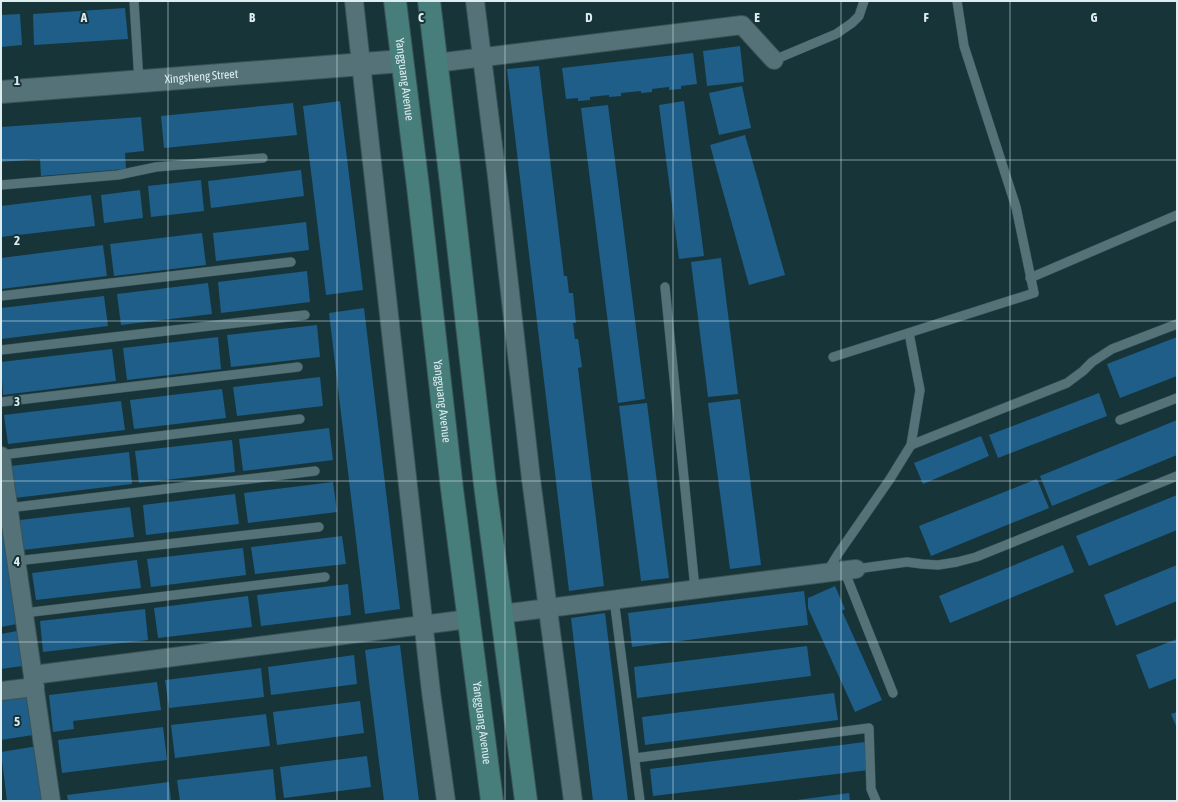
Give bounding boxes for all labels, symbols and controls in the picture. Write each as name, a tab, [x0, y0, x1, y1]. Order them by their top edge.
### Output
text: A	[80, 10, 88, 25]
text: B	[249, 10, 256, 25]
text: C	[418, 10, 424, 25]
text: D	[585, 10, 593, 25]
text: E	[754, 10, 760, 25]
text: F	[923, 10, 929, 25]
text: G	[1091, 10, 1098, 25]
street label: Yangguang Avenue	[393, 37, 417, 122]
street label: Xingsheng Street	[164, 67, 239, 86]
text: 1	[14, 73, 20, 88]
text: 2	[14, 233, 20, 248]
street label: Yangguang Avenue	[430, 359, 454, 443]
text: 3	[14, 394, 20, 409]
text: 4	[13, 554, 20, 569]
street label: Yangguang Avenue	[470, 680, 494, 765]
text: 5	[14, 714, 20, 729]

